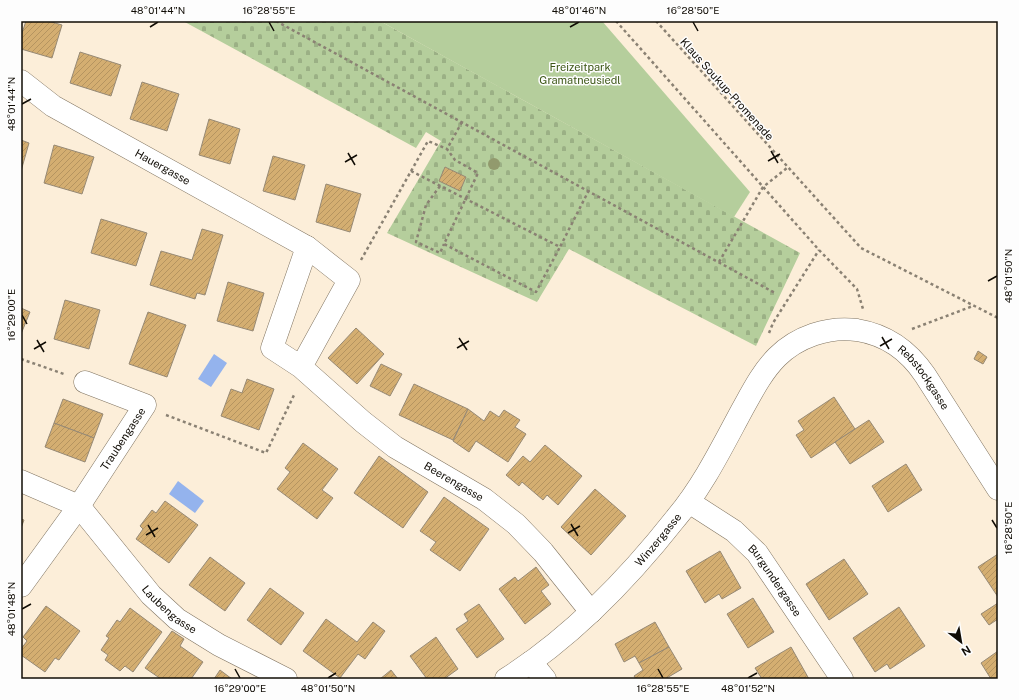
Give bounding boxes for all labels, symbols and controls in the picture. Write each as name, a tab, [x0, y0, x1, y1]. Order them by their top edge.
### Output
text: 48°01'44"N	[131, 4, 185, 16]
text: 16°28'55"E	[242, 4, 296, 16]
text: 48°01'46"N	[552, 4, 606, 16]
text: 16°28'50"E	[667, 4, 719, 16]
street label: Klaus Soukup-Promenade	[678, 35, 776, 143]
park label: Freizeitpark Gramatneusiedl	[539, 61, 621, 86]
text: 48°01'44"N	[5, 77, 17, 131]
street label: Hauergasse	[133, 147, 192, 187]
text: 48°01'50"N	[1002, 249, 1014, 303]
text: 16°29'00"E	[5, 289, 17, 341]
street label: Rebstockgasse	[895, 343, 952, 412]
street label: Traubengasse	[98, 405, 148, 472]
street label: Beerengasse	[422, 459, 486, 503]
text: 16°28'50"E	[1002, 502, 1014, 554]
street label: Winzergasse	[632, 511, 683, 569]
street label: Burgundergasse	[746, 542, 804, 618]
text: 48°01'48"N	[5, 582, 17, 636]
street label: Laubengasse	[140, 583, 199, 636]
north arrow	[941, 622, 981, 662]
text: N	[959, 643, 973, 658]
text: 16°29'00"E	[214, 682, 266, 694]
text: 48°01'50"N	[301, 682, 355, 694]
text: 16°28'55"E	[636, 682, 690, 694]
text: 48°01'52"N	[721, 682, 775, 694]

